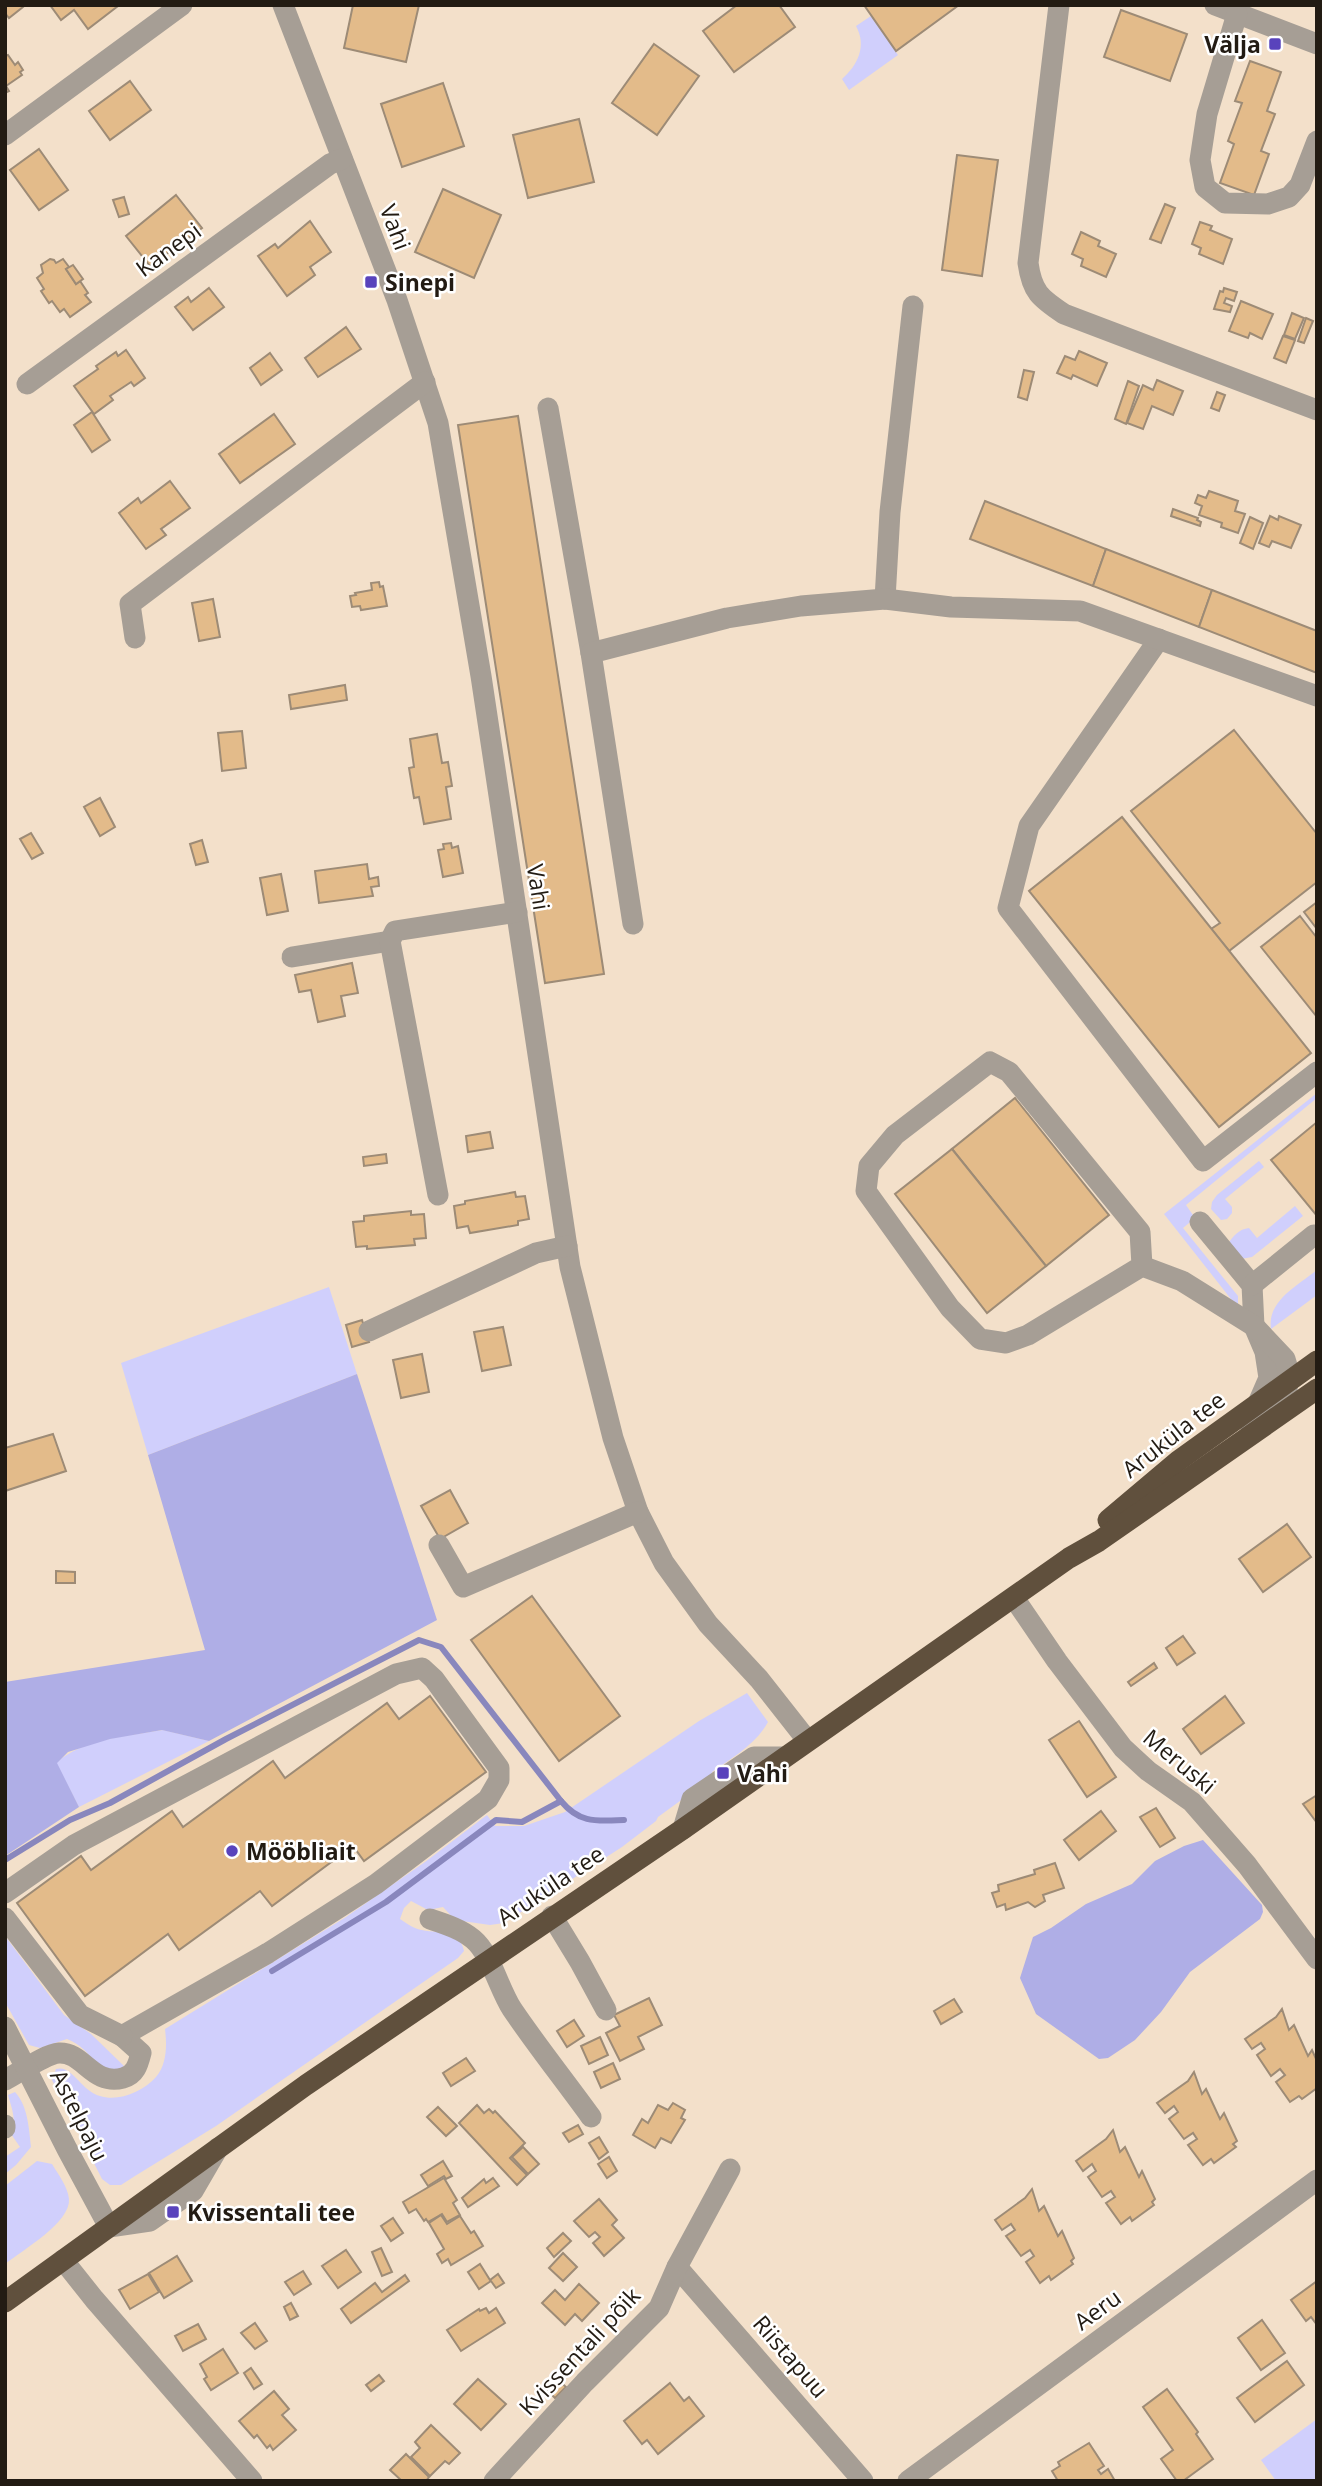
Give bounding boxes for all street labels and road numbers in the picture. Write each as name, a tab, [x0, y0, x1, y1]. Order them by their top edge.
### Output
street label: Vahi	[373, 200, 419, 254]
street label: Kanepi	[129, 214, 207, 284]
street label: Vahi	[520, 862, 558, 912]
street label: Aruküla tee	[1115, 1384, 1231, 1484]
street label: Meruski	[1137, 1721, 1223, 1801]
street label: Aruküla tee	[490, 1837, 610, 1933]
street label: Astelpaju	[43, 2064, 117, 2166]
street label: Kvissentali põik	[511, 2280, 647, 2422]
street label: Aeru	[1067, 2281, 1127, 2337]
street label: Riistapuu	[746, 2308, 836, 2404]

